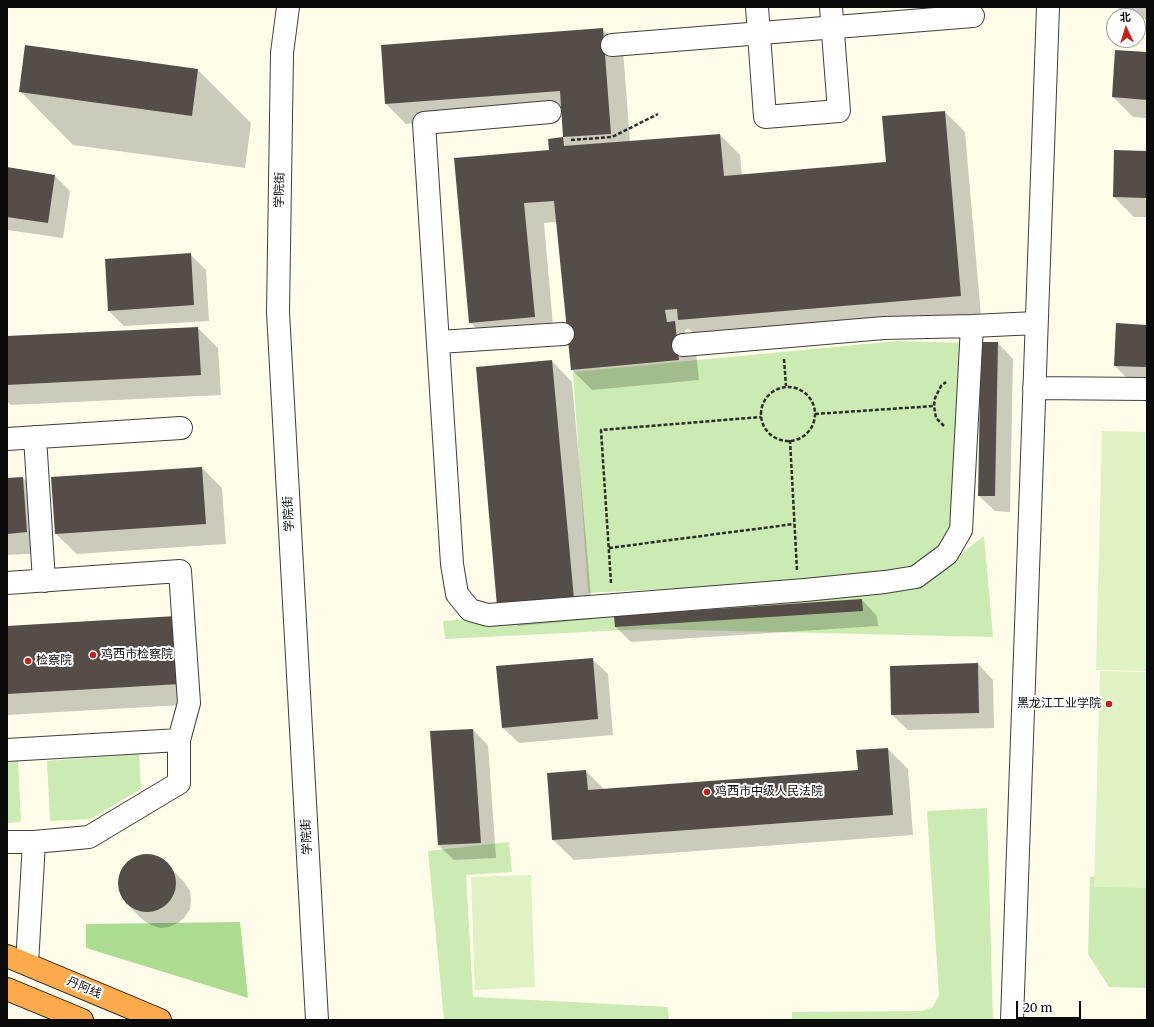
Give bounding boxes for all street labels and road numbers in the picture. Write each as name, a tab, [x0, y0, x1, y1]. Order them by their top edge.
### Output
street label: 学院街	[272, 172, 288, 208]
street label: 学院街	[281, 496, 297, 532]
street label: 学院街	[299, 819, 315, 855]
street label: 丹阿线	[65, 974, 103, 1002]

